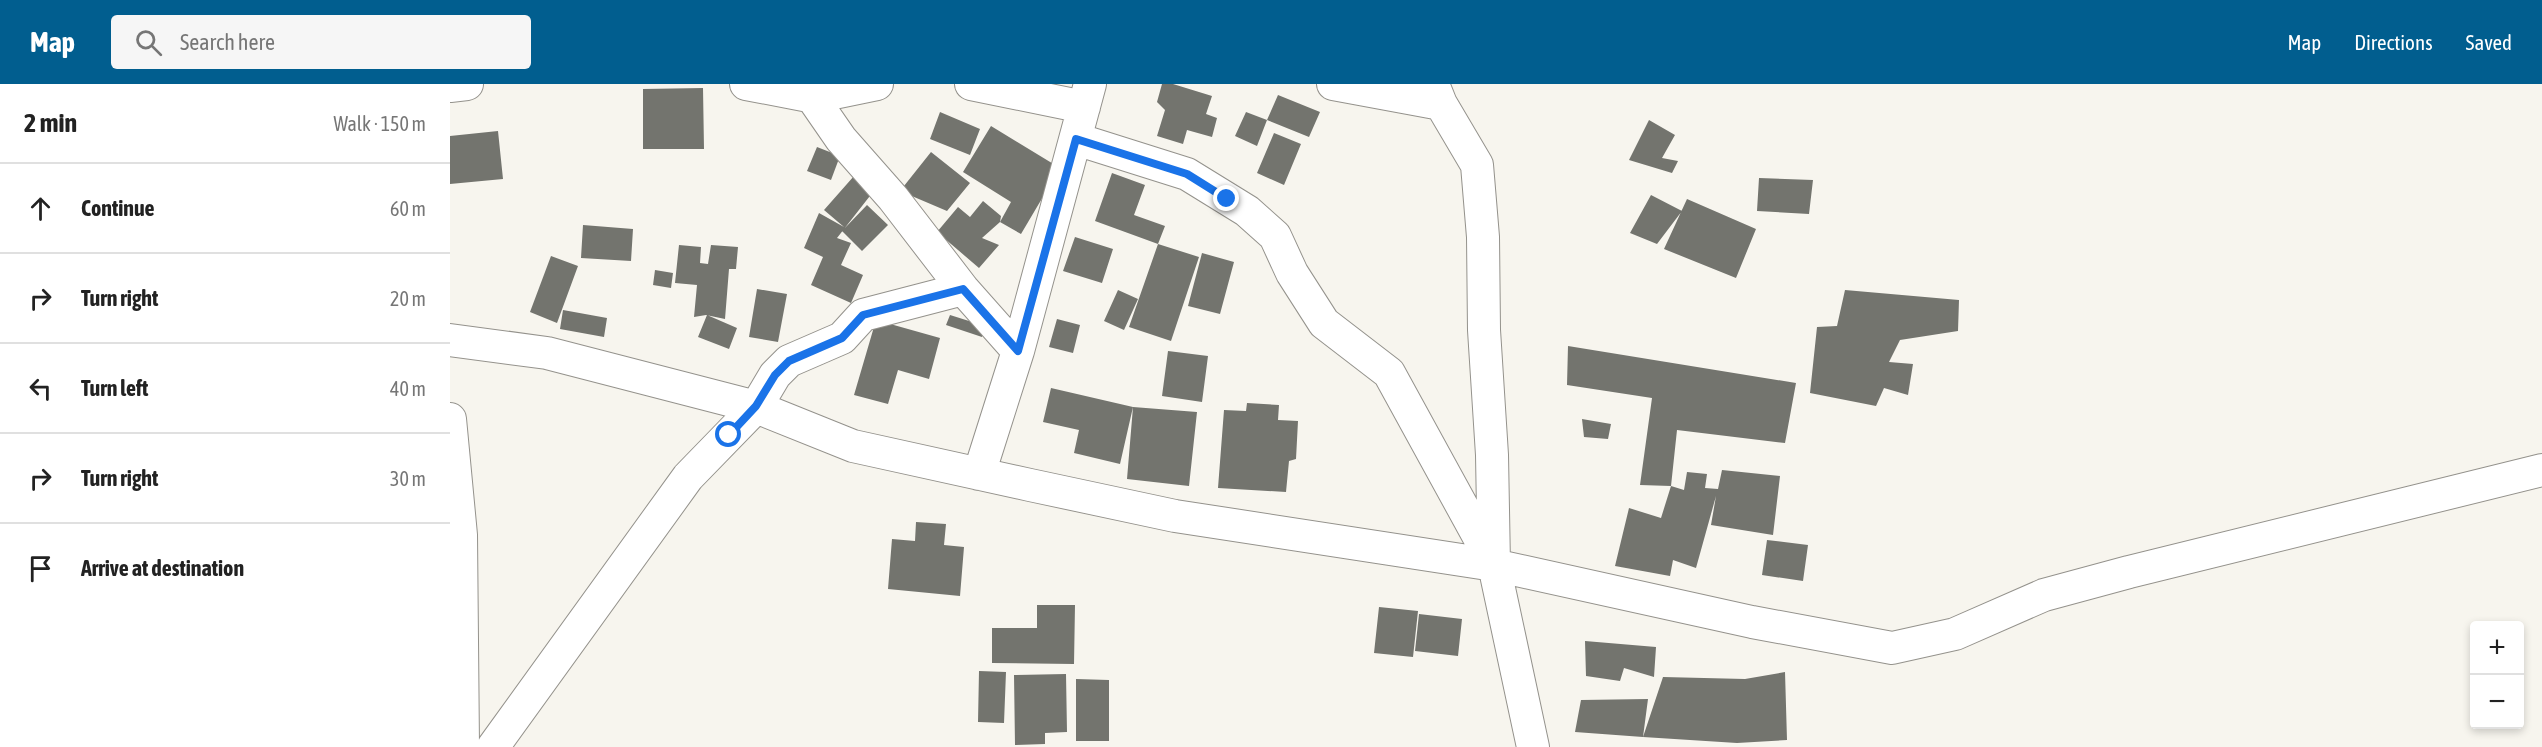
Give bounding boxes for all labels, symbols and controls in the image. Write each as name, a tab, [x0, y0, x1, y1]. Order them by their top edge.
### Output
search box	[111, 15, 531, 69]
text: Map	[30, 26, 75, 58]
icon: search	[132, 26, 165, 59]
text: Search here	[180, 29, 275, 55]
text: Map	[2287, 30, 2321, 54]
text: Directions	[2354, 30, 2433, 54]
text: Saved	[2466, 30, 2512, 54]
text: 2 min	[24, 108, 77, 138]
text: Walk · 150 m	[334, 112, 426, 135]
route end	[1213, 185, 1239, 211]
icon: ahead	[24, 192, 57, 225]
text: Continue	[81, 195, 155, 221]
text: 60 m	[390, 197, 426, 220]
icon: right	[24, 282, 57, 315]
text: Turn right	[81, 285, 158, 311]
text: 20 m	[390, 287, 426, 310]
icon: left	[24, 372, 57, 405]
text: Turn left	[81, 375, 148, 401]
text: 40 m	[390, 377, 426, 400]
route start	[715, 421, 741, 447]
icon: right	[24, 462, 57, 495]
text: Turn right	[81, 465, 158, 491]
text: 30 m	[390, 467, 426, 490]
icon: arrive	[24, 552, 57, 585]
text: Arrive at destination	[81, 555, 244, 581]
map controls	[2470, 621, 2524, 729]
button: +	[2470, 621, 2524, 675]
button: −	[2470, 675, 2524, 729]

